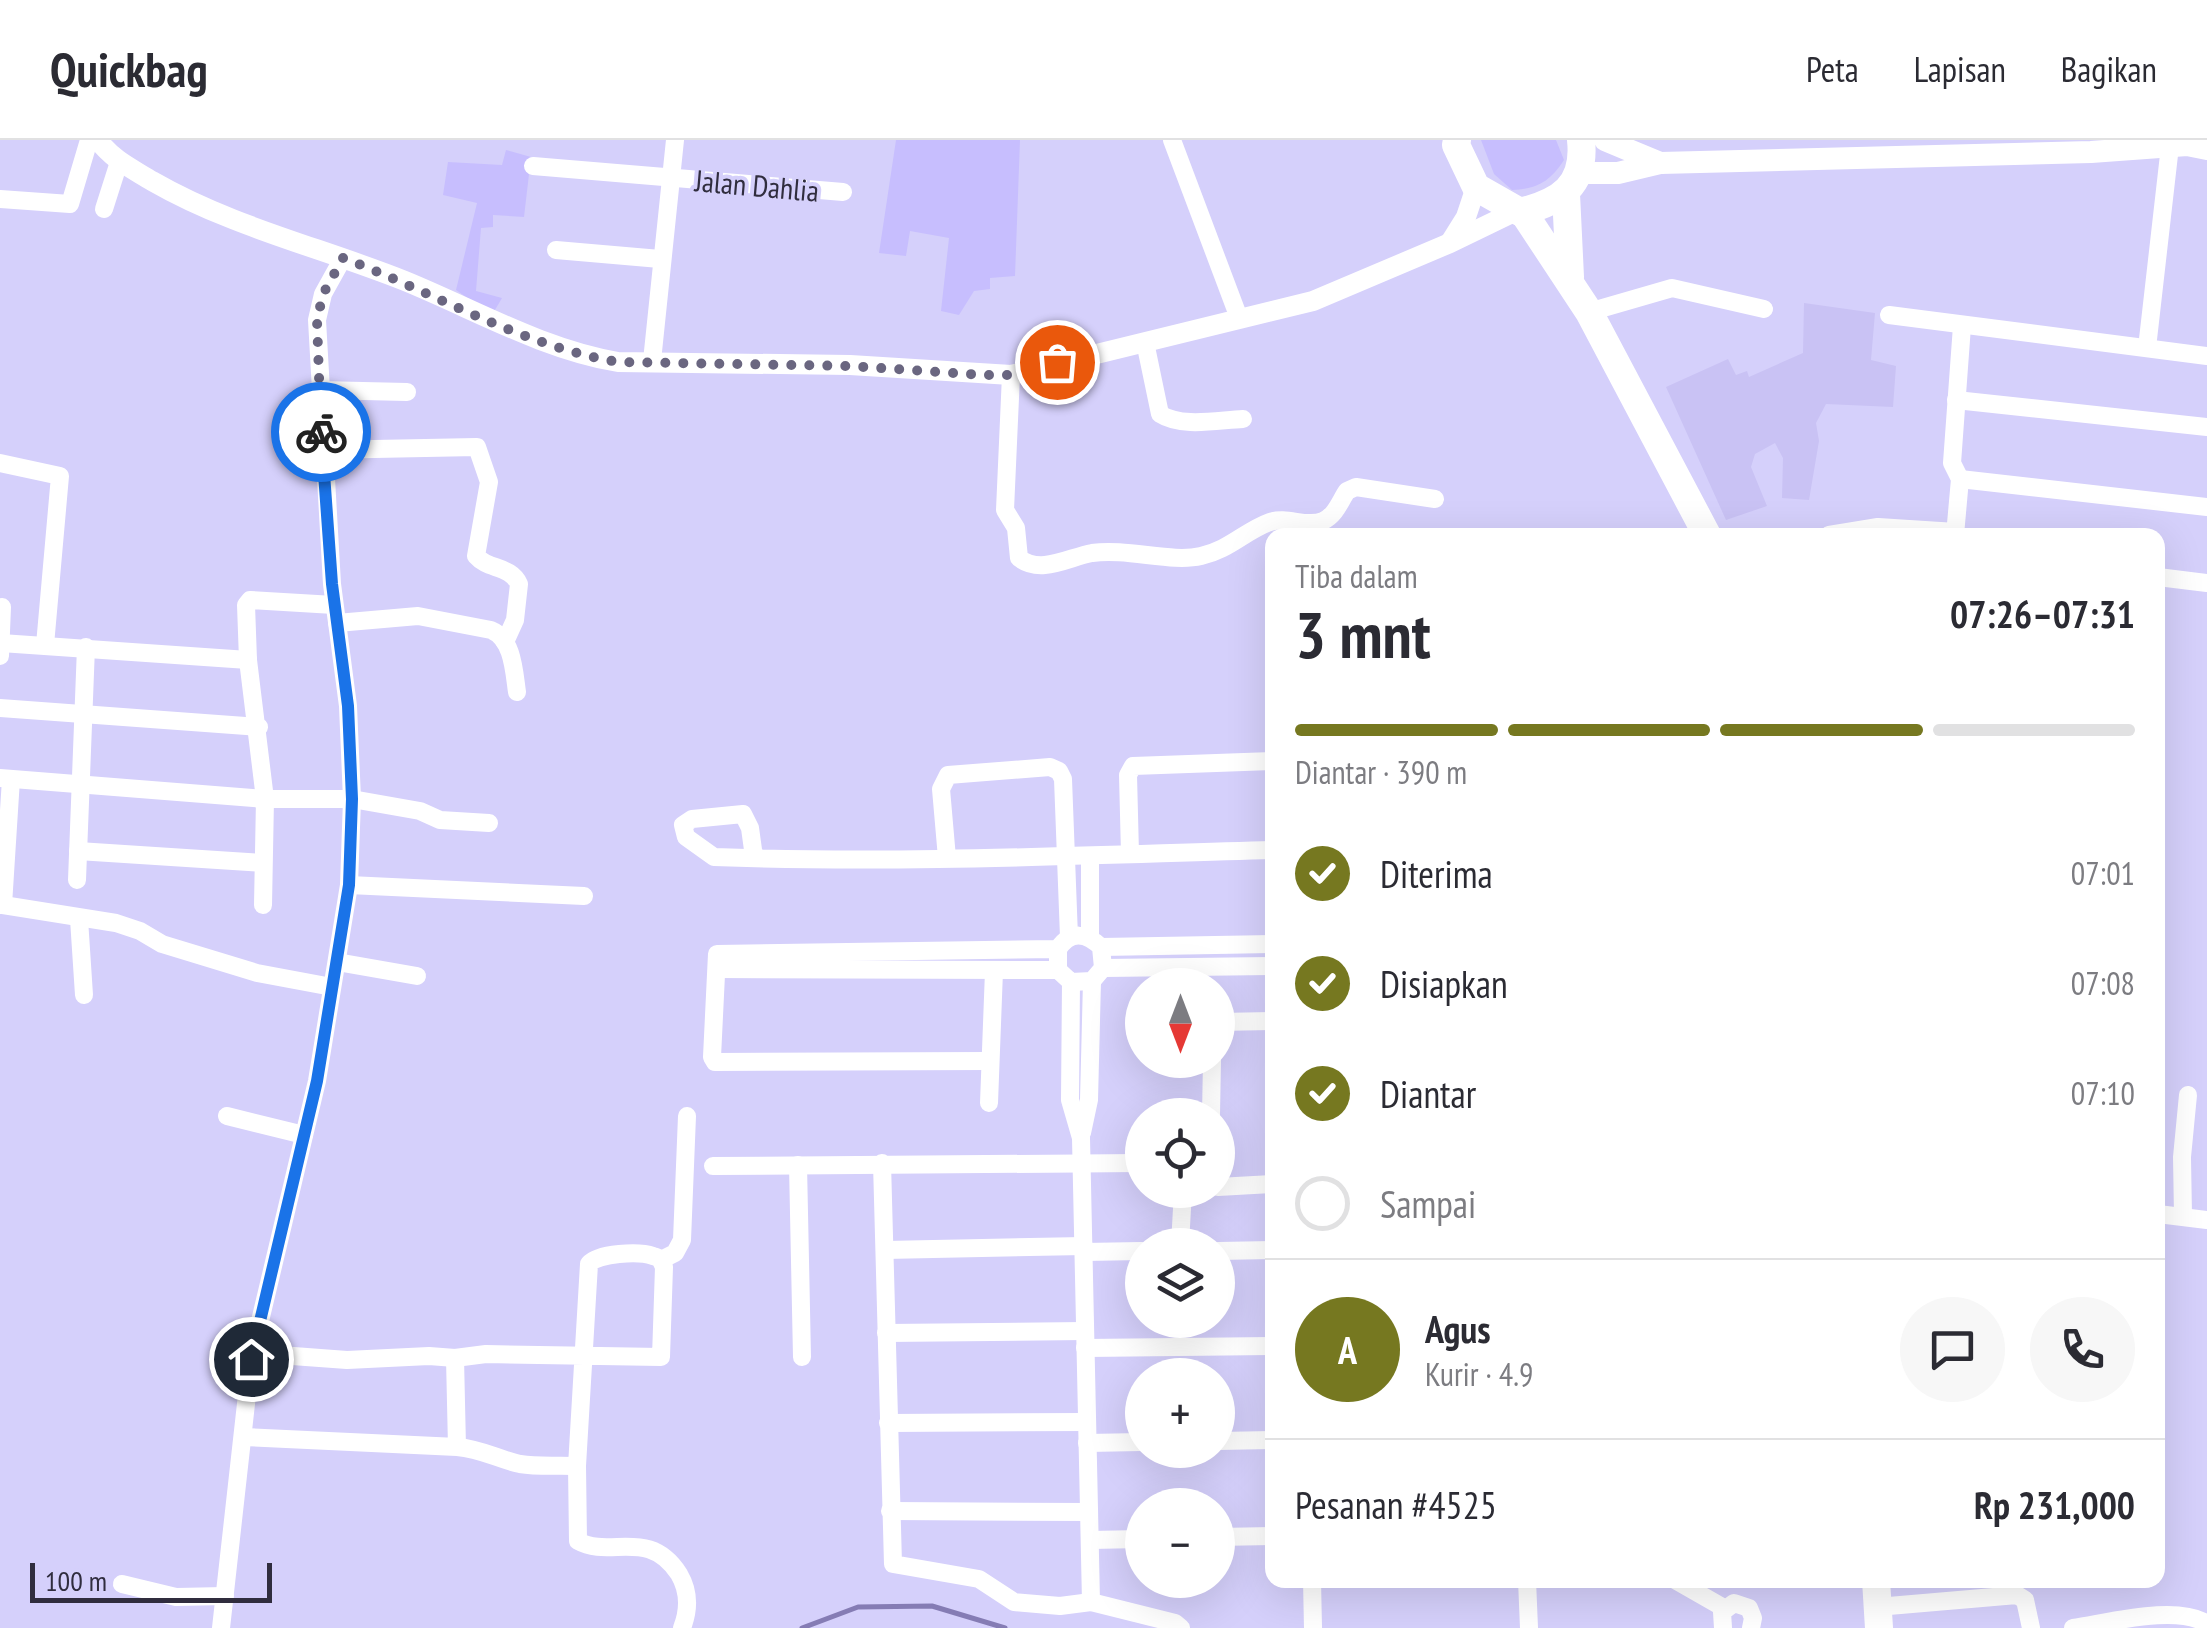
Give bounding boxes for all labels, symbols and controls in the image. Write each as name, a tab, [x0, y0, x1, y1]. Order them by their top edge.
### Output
text: Quickbag	[50, 38, 208, 100]
text: Peta	[1806, 46, 1859, 92]
text: Lapisan	[1914, 46, 2006, 92]
text: Bagikan	[2061, 46, 2157, 92]
street label: Jalan Dahlia	[692, 160, 821, 210]
pin	[1015, 320, 1100, 405]
icon: bag	[1030, 335, 1085, 390]
courier	[271, 382, 371, 482]
icon: bike	[294, 405, 349, 460]
text: Tiba dalam	[1295, 555, 1417, 597]
text: 07:26–07:31	[1950, 589, 2135, 638]
text: 3 mnt	[1295, 592, 1431, 676]
text: Diantar · 390 m	[1295, 751, 1467, 793]
icon: check	[1295, 846, 1350, 901]
text: Diterima	[1380, 849, 1493, 898]
text: 07:01	[2071, 852, 2135, 894]
icon: check	[1295, 956, 1350, 1011]
text: Disiapkan	[1380, 959, 1508, 1008]
text: 07:08	[2071, 962, 2135, 1004]
north arrow	[1125, 968, 1235, 1078]
map controls	[1125, 968, 1235, 1598]
icon: check	[1295, 1066, 1350, 1121]
text: Diantar	[1380, 1069, 1476, 1118]
text: 07:10	[2071, 1072, 2135, 1114]
button: locate	[1125, 1098, 1235, 1208]
text: Sampai	[1380, 1179, 1476, 1228]
button: layers	[1125, 1228, 1235, 1338]
button: chat	[1900, 1297, 2005, 1402]
button: phone	[2030, 1297, 2135, 1402]
text: Agus	[1425, 1304, 1491, 1353]
pin	[209, 1317, 294, 1402]
text: A	[1338, 1325, 1357, 1374]
icon: home	[224, 1332, 279, 1387]
text: Kurir · 4.9	[1425, 1353, 1533, 1395]
button: +	[1125, 1358, 1235, 1468]
text: Pesanan #4525	[1295, 1480, 1497, 1529]
text: Rp 231,000	[1974, 1480, 2135, 1529]
button: −	[1125, 1488, 1235, 1598]
scale bar	[30, 1558, 272, 1602]
text: 100 m	[45, 1562, 107, 1599]

